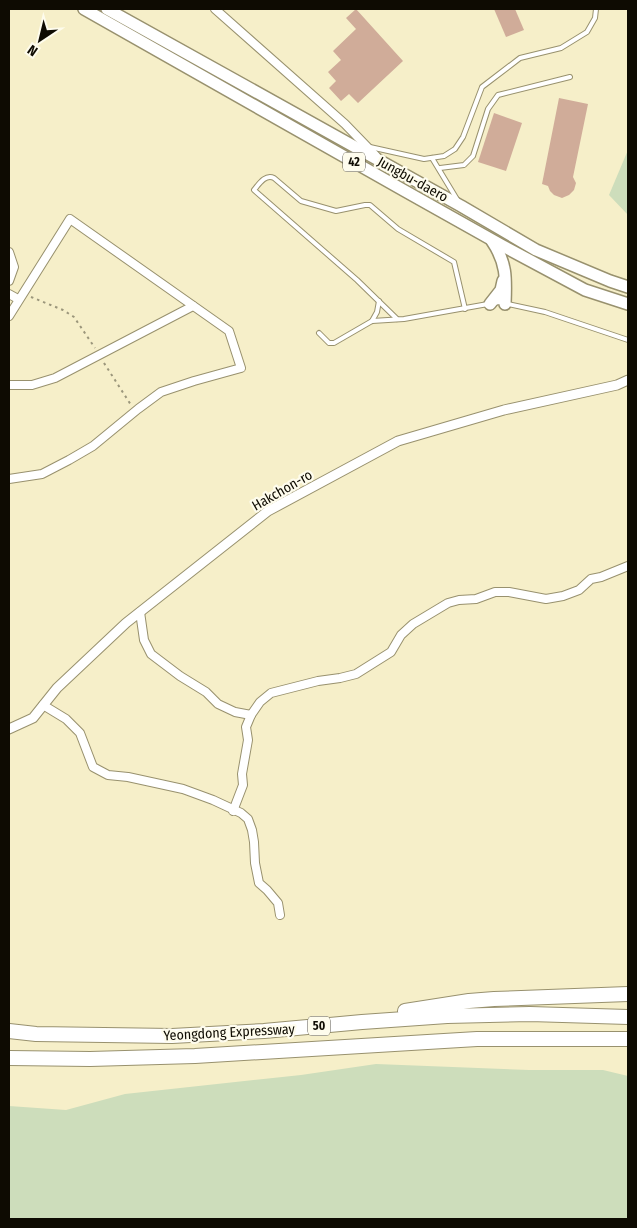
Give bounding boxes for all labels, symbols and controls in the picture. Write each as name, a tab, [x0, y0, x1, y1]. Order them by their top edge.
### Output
north arrow	[15, 15, 65, 65]
text: N	[25, 41, 41, 60]
road number: 42	[343, 152, 365, 172]
street label: Jungbu-daero	[374, 153, 451, 206]
street label: Hakchon-ro	[249, 466, 315, 515]
road number: 50	[308, 1016, 330, 1036]
street label: Yeongdong Expressway	[163, 1021, 296, 1044]

